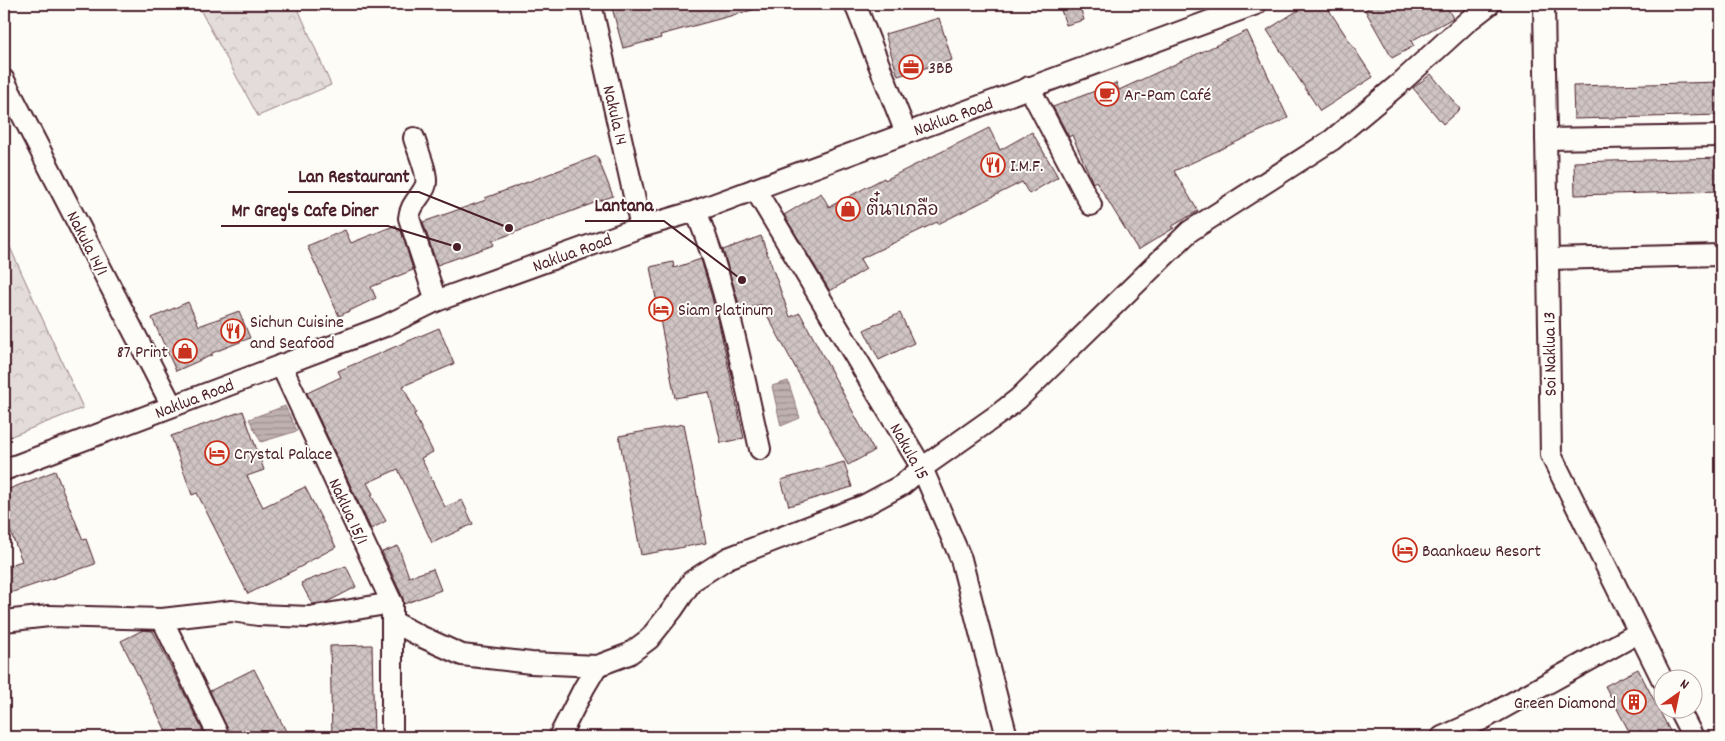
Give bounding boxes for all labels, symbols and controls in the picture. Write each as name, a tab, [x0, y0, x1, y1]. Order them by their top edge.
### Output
office icon: 3BB	[898, 54, 924, 80]
place label: 3BB	[928, 57, 953, 82]
cafe icon: Ar-Pam Café	[1094, 81, 1120, 107]
street label: Nakula 14	[595, 83, 633, 148]
place label: Ar-Pam Café	[1124, 84, 1211, 109]
street label: Naklua Road	[911, 92, 997, 144]
restaurant icon: I.M.F.	[980, 152, 1006, 178]
place label: I.M.F.	[1010, 155, 1043, 180]
callout: Lan Restaurant	[288, 158, 419, 192]
text: Lan Restaurant	[298, 165, 410, 192]
callout: Lantana	[585, 187, 664, 221]
place label: ตี๋นาเกลือ	[866, 191, 938, 224]
callout: Mr Greg's Cafe Diner	[221, 192, 388, 226]
text: Lantana	[594, 194, 655, 221]
shop icon: ตี๋นาเกลือ	[835, 196, 861, 222]
text: Mr Greg's Cafe Diner	[231, 199, 380, 226]
street label: Nakula 14/1	[59, 207, 113, 281]
street label: Naklua Road	[530, 228, 616, 280]
hotel icon: Siam Platinum	[648, 296, 674, 322]
place label: Siam Platinum	[678, 299, 773, 324]
place label: Sichun Cuisine and Seafood	[250, 311, 344, 357]
street label: Soi Naklua 13	[1538, 311, 1565, 396]
restaurant icon: Sichun Cuisine and Seafood	[220, 318, 246, 344]
shop icon: 87 Print	[172, 338, 198, 364]
place label: 87 Print	[117, 341, 168, 366]
street label: Naklua Road	[152, 374, 238, 427]
street label: Nakula 15	[882, 419, 934, 485]
hotel icon: Crystal Palace	[204, 440, 230, 466]
place label: Crystal Palace	[234, 443, 333, 468]
street label: Naklua 15/1	[320, 475, 373, 549]
hotel icon: Baankaew Resort	[1392, 537, 1418, 563]
place label: Baankaew Resort	[1422, 540, 1541, 565]
north arrow	[1652, 668, 1702, 718]
text: N	[1676, 675, 1692, 695]
building icon: Green Diamond	[1621, 689, 1647, 715]
place label: Green Diamond	[1514, 692, 1616, 717]

